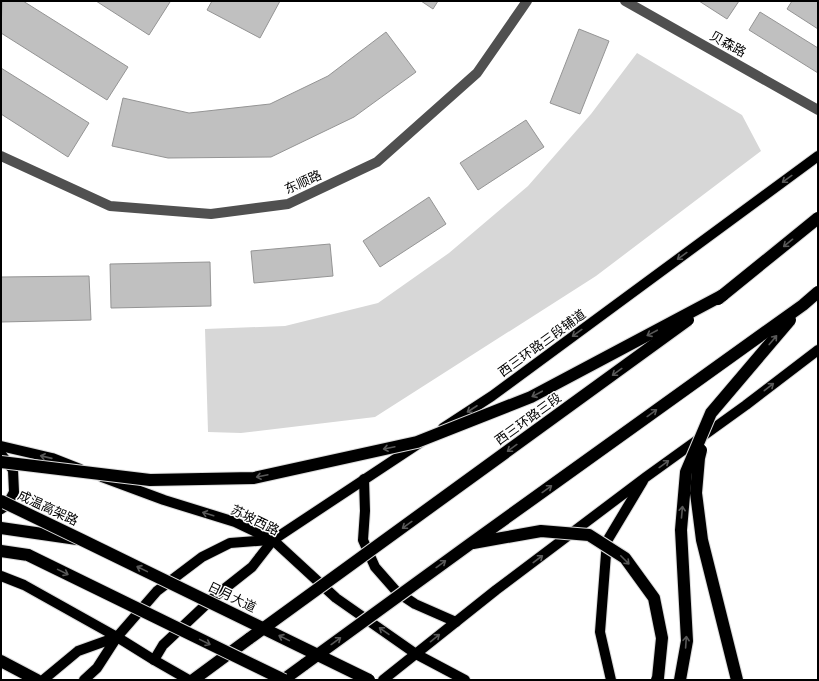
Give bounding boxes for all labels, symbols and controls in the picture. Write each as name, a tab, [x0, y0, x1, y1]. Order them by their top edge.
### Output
street label: 贝森路	[707, 27, 749, 61]
street label: 东顺路	[282, 166, 324, 198]
one-way arrow	[781, 175, 792, 183]
one-way arrow	[782, 238, 793, 247]
one-way arrow	[677, 252, 688, 260]
street label: 西三环路三段辅道	[495, 306, 589, 380]
one-way arrow	[572, 329, 583, 337]
one-way arrow	[646, 329, 658, 337]
one-way arrow	[769, 335, 778, 345]
one-way arrow	[612, 368, 623, 376]
one-way arrow	[764, 383, 775, 391]
street label: 西三环路三段	[491, 389, 565, 449]
one-way arrow	[531, 390, 543, 398]
one-way arrow	[467, 405, 478, 413]
one-way arrow	[647, 409, 658, 417]
one-way arrow	[507, 444, 518, 452]
one-way arrow	[383, 445, 396, 453]
one-way arrow	[40, 452, 53, 460]
one-way arrow	[659, 460, 670, 468]
one-way arrow	[256, 473, 269, 481]
one-way arrow	[541, 484, 552, 493]
street label: 成温高架路	[15, 487, 81, 529]
street label: 苏坡西路	[228, 501, 282, 539]
one-way arrow	[679, 506, 686, 519]
one-way arrow	[202, 510, 215, 517]
one-way arrow	[401, 521, 412, 529]
one-way arrow	[532, 555, 543, 563]
one-way arrow	[621, 555, 630, 565]
one-way arrow	[436, 560, 447, 569]
one-way arrow	[136, 565, 148, 572]
one-way arrow	[57, 569, 69, 576]
street label: 日月大道	[205, 578, 259, 616]
one-way arrow	[379, 627, 390, 635]
one-way arrow	[278, 634, 290, 641]
one-way arrow	[430, 634, 441, 643]
one-way arrow	[683, 636, 690, 649]
one-way arrow	[331, 637, 342, 645]
one-way arrow	[199, 638, 211, 646]

